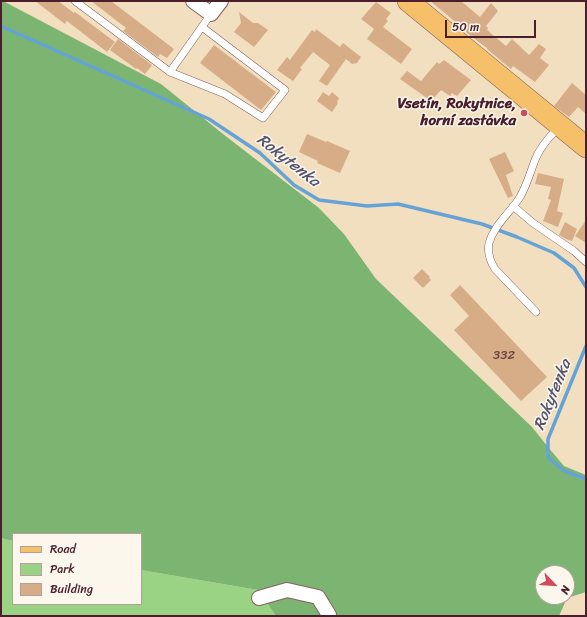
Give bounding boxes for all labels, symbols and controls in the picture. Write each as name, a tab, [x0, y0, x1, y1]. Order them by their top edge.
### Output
scale bar	[447, 12, 538, 38]
text: 50 m	[452, 16, 479, 38]
place label: Vsetín, Rokytnice, horní zastávka	[397, 95, 516, 130]
marker: Vsetín, Rokytnice, horní zastávka	[519, 108, 529, 118]
water label: Rokytenka	[253, 131, 323, 191]
house number: 332	[493, 348, 515, 364]
water label: Rokytenka	[530, 357, 576, 433]
legend	[12, 533, 142, 605]
text: Road	[50, 538, 76, 560]
text: Park	[50, 558, 75, 580]
north arrow	[535, 565, 575, 605]
text: Building	[50, 578, 93, 600]
text: N	[555, 582, 576, 597]

